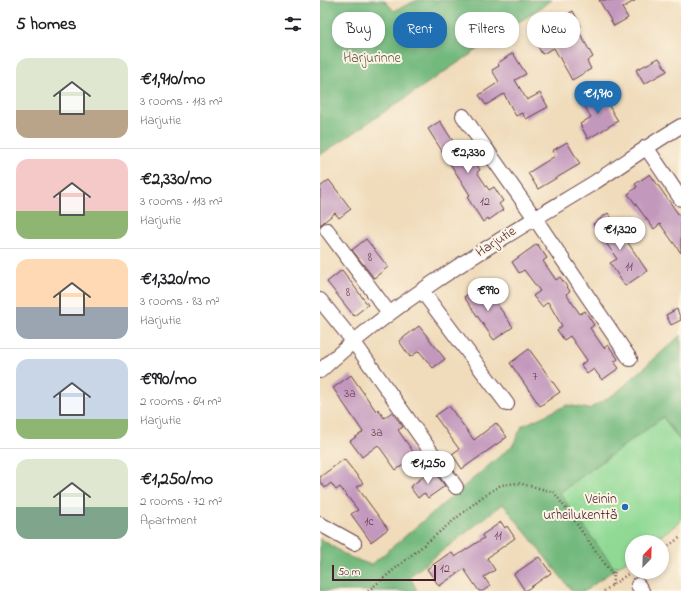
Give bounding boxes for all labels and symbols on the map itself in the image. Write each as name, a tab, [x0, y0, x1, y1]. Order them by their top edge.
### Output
park label: Harjurinne	[343, 48, 402, 69]
pin: €1,910	[565, 81, 631, 115]
pin: €2,330	[435, 140, 501, 174]
house number: 12	[480, 193, 490, 211]
pin: €1,320	[587, 217, 653, 251]
street label: Harjutie	[472, 221, 521, 263]
house number: 8	[368, 249, 373, 267]
house number: 11	[625, 258, 633, 276]
pin: €990	[464, 278, 512, 312]
house number: 8	[346, 284, 351, 302]
house number: 7	[533, 368, 538, 386]
house number: 3a	[344, 385, 356, 403]
house number: 3a	[371, 424, 383, 442]
pin: €1,250	[395, 451, 461, 485]
place label: Veinin urheilukenttä	[543, 489, 617, 526]
marker: Veinin urheilukenttä	[620, 502, 630, 512]
house number: 1c	[364, 513, 374, 531]
house number: 11	[494, 527, 502, 545]
north arrow	[625, 535, 669, 579]
house number: 12	[440, 560, 450, 578]
scale bar	[332, 563, 436, 582]

